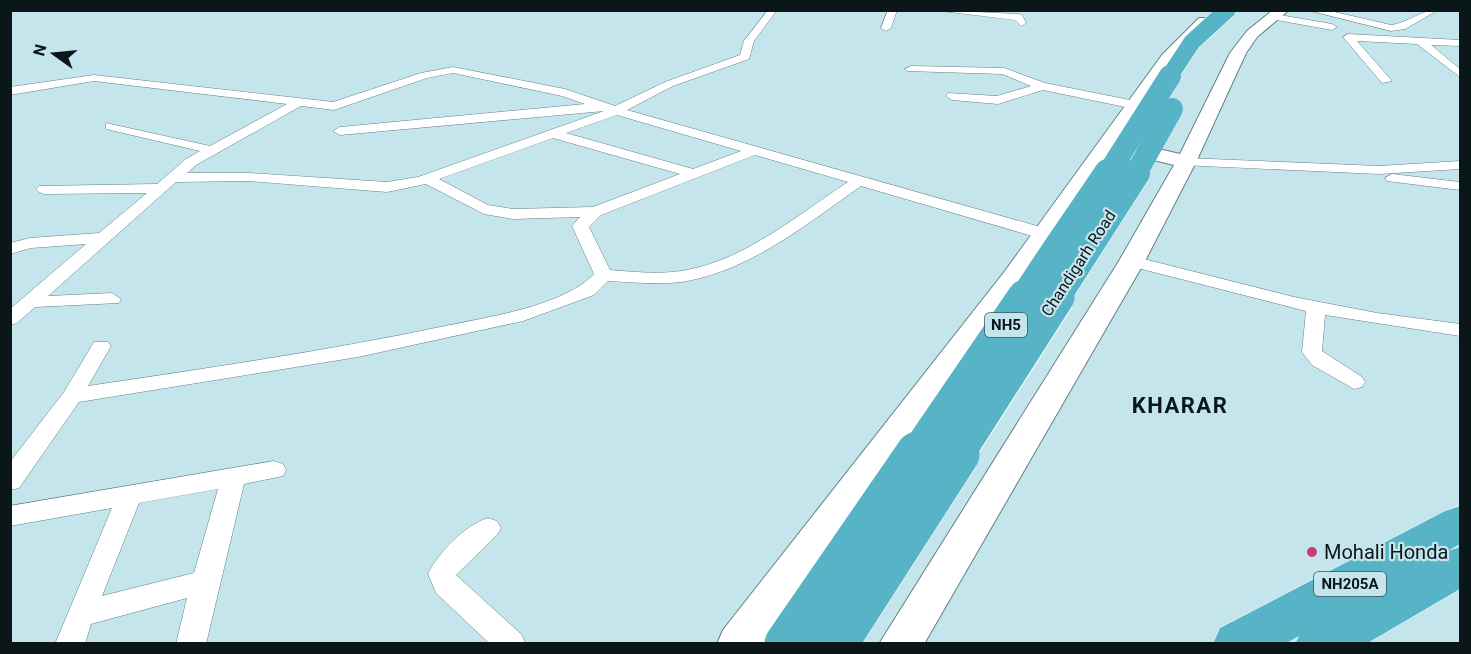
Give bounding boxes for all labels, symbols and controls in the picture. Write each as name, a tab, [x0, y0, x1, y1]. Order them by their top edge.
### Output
north arrow	[24, 24, 84, 84]
text: N	[29, 42, 51, 58]
street label: Chandigarh Road	[1037, 207, 1120, 320]
road number: NH5	[985, 313, 1027, 337]
district label: KHARAR	[1132, 393, 1228, 418]
place label: Mohali Honda	[1324, 540, 1448, 564]
marker: Mohali Honda	[1305, 545, 1319, 559]
road number: NH205A	[1314, 572, 1386, 596]

